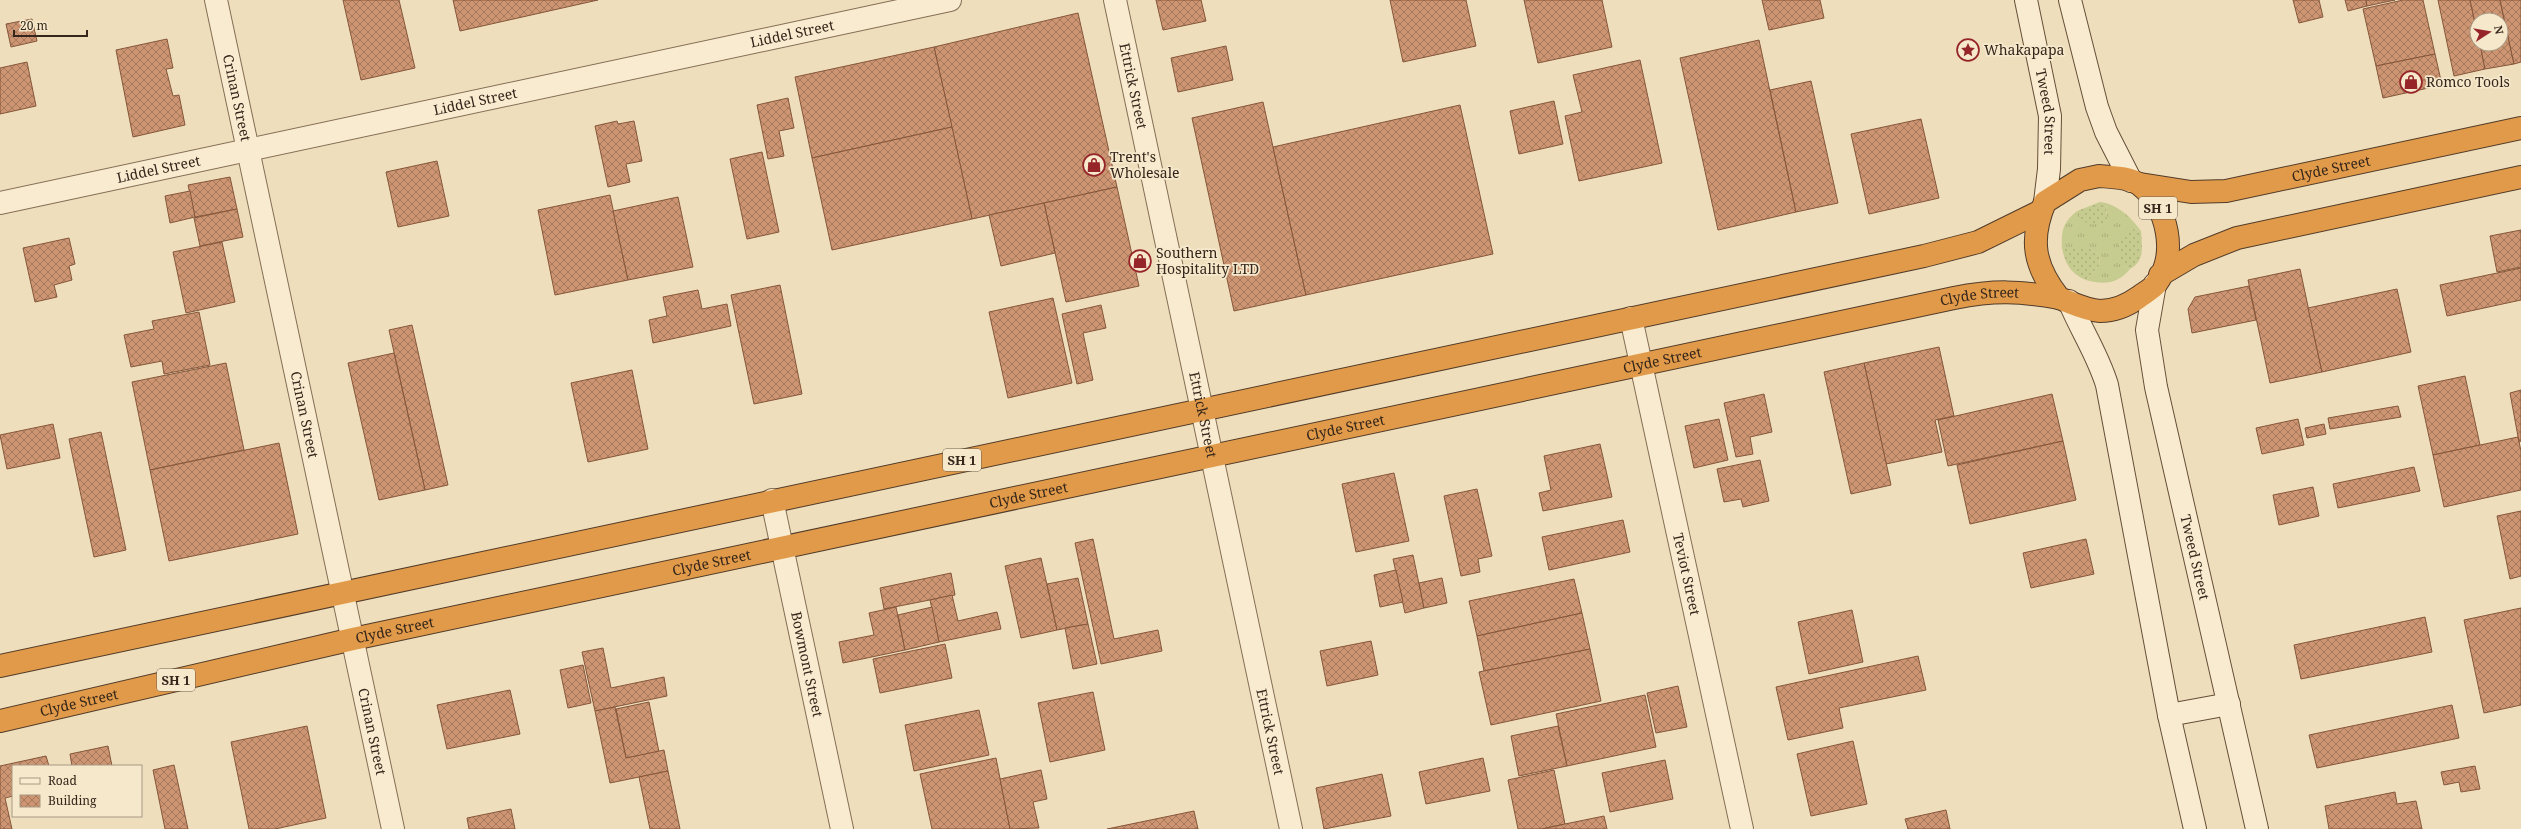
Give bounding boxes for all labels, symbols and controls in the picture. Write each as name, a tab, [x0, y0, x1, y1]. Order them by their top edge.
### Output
scale bar	[14, 12, 87, 38]
north arrow	[2469, 12, 2509, 52]
street label: Liddel Street	[748, 15, 836, 51]
text: 20 m	[20, 17, 48, 34]
text: N	[2491, 24, 2508, 36]
place icon: Whakapapa	[1955, 37, 1981, 63]
place label: Whakapapa	[1984, 40, 2065, 59]
street label: Ettrick Street	[1115, 41, 1152, 131]
street label: Crinan Street	[219, 52, 256, 143]
street label: Tweed Street	[2031, 67, 2060, 155]
shop icon: Romco Tools	[2398, 69, 2424, 95]
place label: Romco Tools	[2426, 72, 2510, 91]
street label: Liddel Street	[432, 83, 519, 119]
place label: Trent's Wholesale	[1110, 147, 1179, 182]
street label: Liddel Street	[115, 150, 202, 187]
street label: Clyde Street	[2290, 150, 2372, 186]
shop icon: Trent's Wholesale	[1081, 152, 1107, 178]
road number: SH 1	[2139, 197, 2177, 219]
place label: Southern Hospitality LTD	[1156, 243, 1259, 278]
shop icon: Southern Hospitality LTD	[1127, 248, 1153, 274]
street label: Clyde Street	[1938, 282, 2020, 310]
street label: Clyde Street	[1621, 342, 1703, 377]
street label: Crinan Street	[287, 369, 324, 460]
street label: Ettrick Street	[1185, 370, 1222, 460]
street label: Clyde Street	[1304, 410, 1386, 445]
road number: SH 1	[943, 449, 981, 471]
street label: Clyde Street	[987, 477, 1069, 512]
street label: Tweed Street	[2176, 513, 2214, 602]
street label: Teviot Street	[1669, 531, 1705, 617]
street label: Clyde Street	[670, 545, 752, 580]
street label: Bowmont Street	[787, 610, 828, 719]
street label: Clyde Street	[354, 612, 436, 647]
road number: SH 1	[157, 669, 195, 691]
street label: Clyde Street	[38, 684, 120, 720]
street label: Crinan Street	[354, 686, 391, 777]
street label: Ettrick Street	[1252, 687, 1289, 776]
legend	[12, 765, 142, 817]
text: Road	[48, 772, 78, 789]
text: Building	[48, 792, 97, 809]

